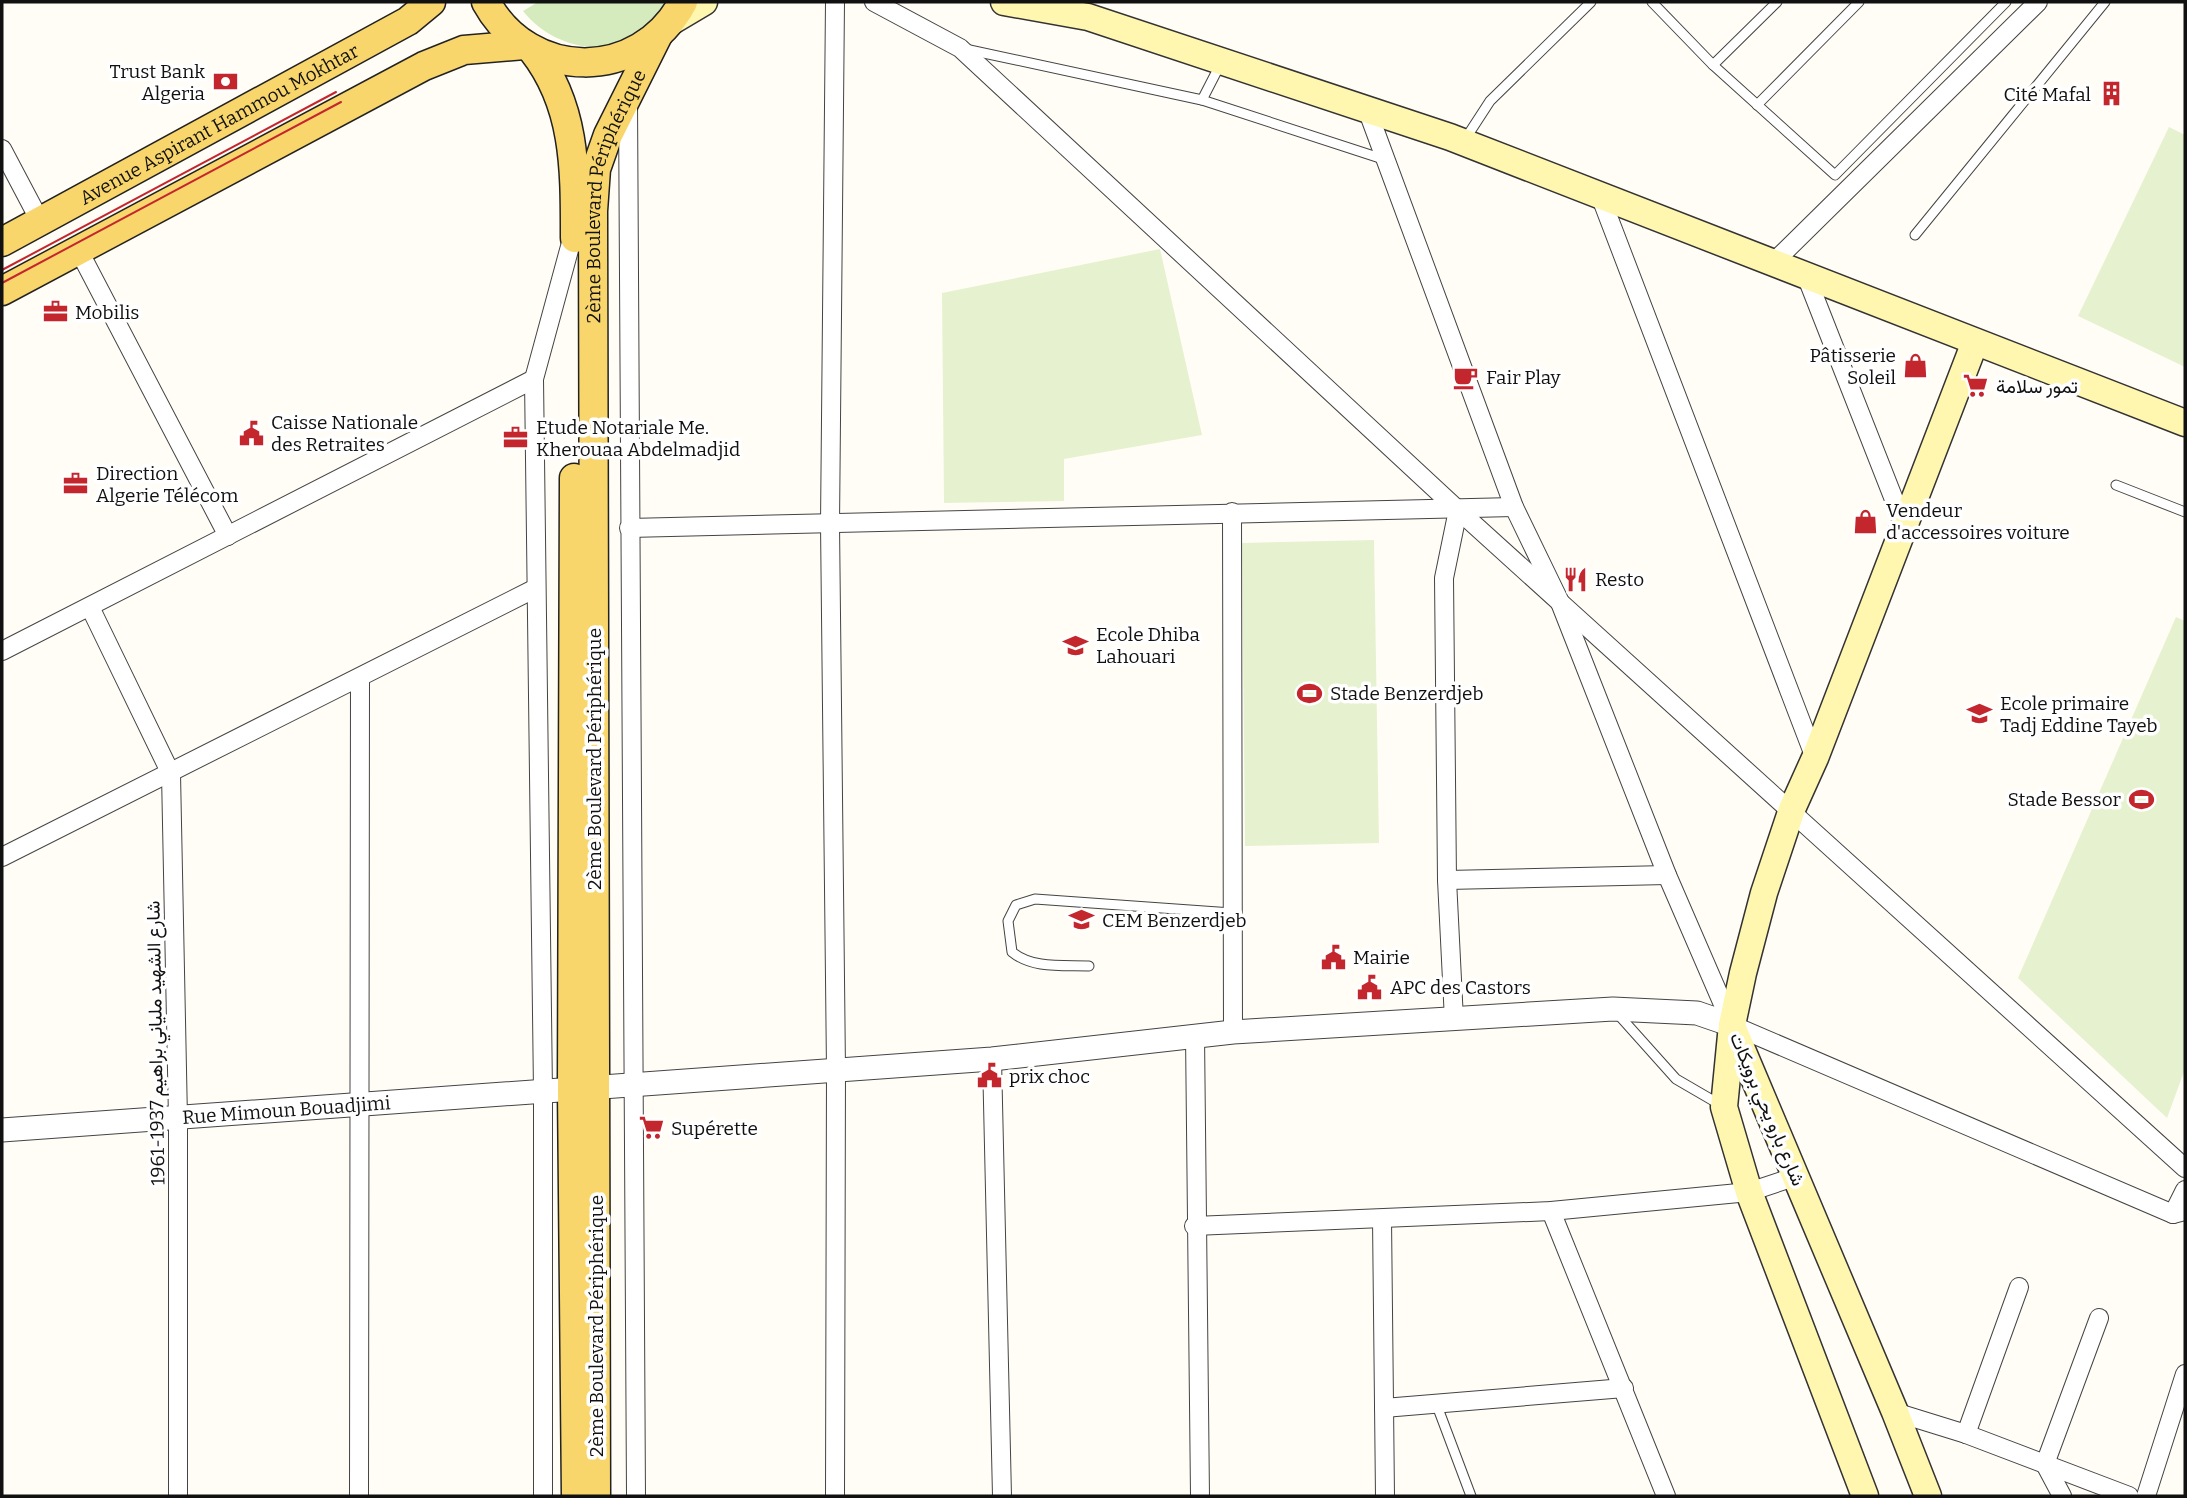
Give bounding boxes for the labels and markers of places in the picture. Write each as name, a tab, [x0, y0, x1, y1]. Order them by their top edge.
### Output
place label: Trust Bank Algeria	[109, 60, 206, 105]
bank icon: Trust Bank Algeria	[211, 68, 239, 96]
building icon: Cité Mafal	[2097, 80, 2125, 108]
place label: Cité Mafal	[2003, 83, 2091, 106]
office icon: Mobilis	[41, 298, 69, 326]
place label: Mobilis	[75, 301, 139, 324]
place label: Pâtisserie Soleil	[1809, 344, 1896, 389]
shop icon: Pâtisserie Soleil	[1902, 352, 1930, 380]
cafe icon: Fair Play	[1452, 363, 1480, 391]
place label: Fair Play	[1486, 366, 1561, 389]
supermarket icon: تمور سلامة	[1962, 372, 1990, 400]
place label: تمور سلامة	[1996, 375, 2078, 398]
place label: Caisse Nationale des Retraites	[271, 411, 418, 456]
place label: Etude Notariale Me. Kherouaa Abdelmadjid	[536, 416, 740, 461]
public building icon: Caisse Nationale des Retraites	[237, 419, 265, 447]
office icon: Etude Notariale Me. Kherouaa Abdelmadjid	[502, 424, 530, 452]
place label: Direction Algerie Télécom	[96, 462, 238, 507]
office icon: Direction Algerie Télécom	[62, 470, 90, 498]
place label: Vendeur d'accessoires voiture	[1886, 499, 2070, 544]
shop icon: Vendeur d'accessoires voiture	[1852, 507, 1880, 535]
restaurant icon: Resto	[1561, 565, 1589, 593]
place label: Resto	[1595, 568, 1644, 591]
place label: Ecole Dhiba Lahouari	[1096, 623, 1200, 668]
school or university icon: Ecole Dhiba Lahouari	[1062, 631, 1090, 659]
sports icon: Stade Benzerdjeb	[1296, 679, 1324, 707]
place label: Stade Benzerdjeb	[1330, 682, 1484, 705]
place label: Ecole primaire Tadj Eddine Tayeb	[2000, 692, 2158, 737]
school or university icon: Ecole primaire Tadj Eddine Tayeb	[1966, 700, 1994, 728]
sports icon: Stade Bessor	[2127, 785, 2155, 813]
place label: Stade Bessor	[2007, 788, 2122, 811]
school or university icon: CEM Benzerdjeb	[1068, 906, 1096, 934]
place label: CEM Benzerdjeb	[1102, 909, 1247, 932]
public building icon: Mairie	[1319, 943, 1347, 971]
place label: Mairie	[1353, 946, 1410, 969]
public building icon: APC des Castors	[1356, 973, 1384, 1001]
place label: APC des Castors	[1390, 976, 1531, 999]
public building icon: prix choc	[975, 1062, 1003, 1090]
place label: prix choc	[1009, 1065, 1090, 1088]
supermarket icon: Supérette	[637, 1114, 665, 1142]
place label: Supérette	[671, 1117, 758, 1140]

